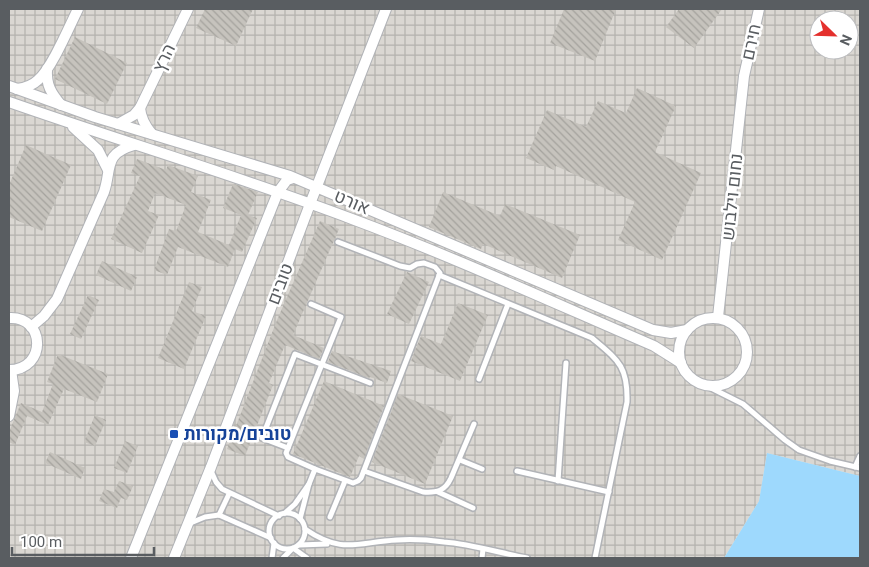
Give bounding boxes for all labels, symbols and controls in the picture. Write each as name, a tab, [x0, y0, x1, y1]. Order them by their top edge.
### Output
north arrow	[809, 10, 859, 60]
street label: חירם	[736, 22, 765, 62]
text: N	[837, 32, 855, 48]
street label: הרץ	[148, 40, 179, 75]
street label: נחום וילבוש	[716, 152, 747, 242]
street label: אורט	[331, 185, 373, 218]
street label: טובים	[262, 260, 297, 308]
place label: טובים/מקורות	[184, 423, 291, 444]
marker: טובים/מקורות	[168, 428, 180, 440]
scale bar	[12, 524, 155, 556]
text: 100 m	[20, 533, 62, 551]

